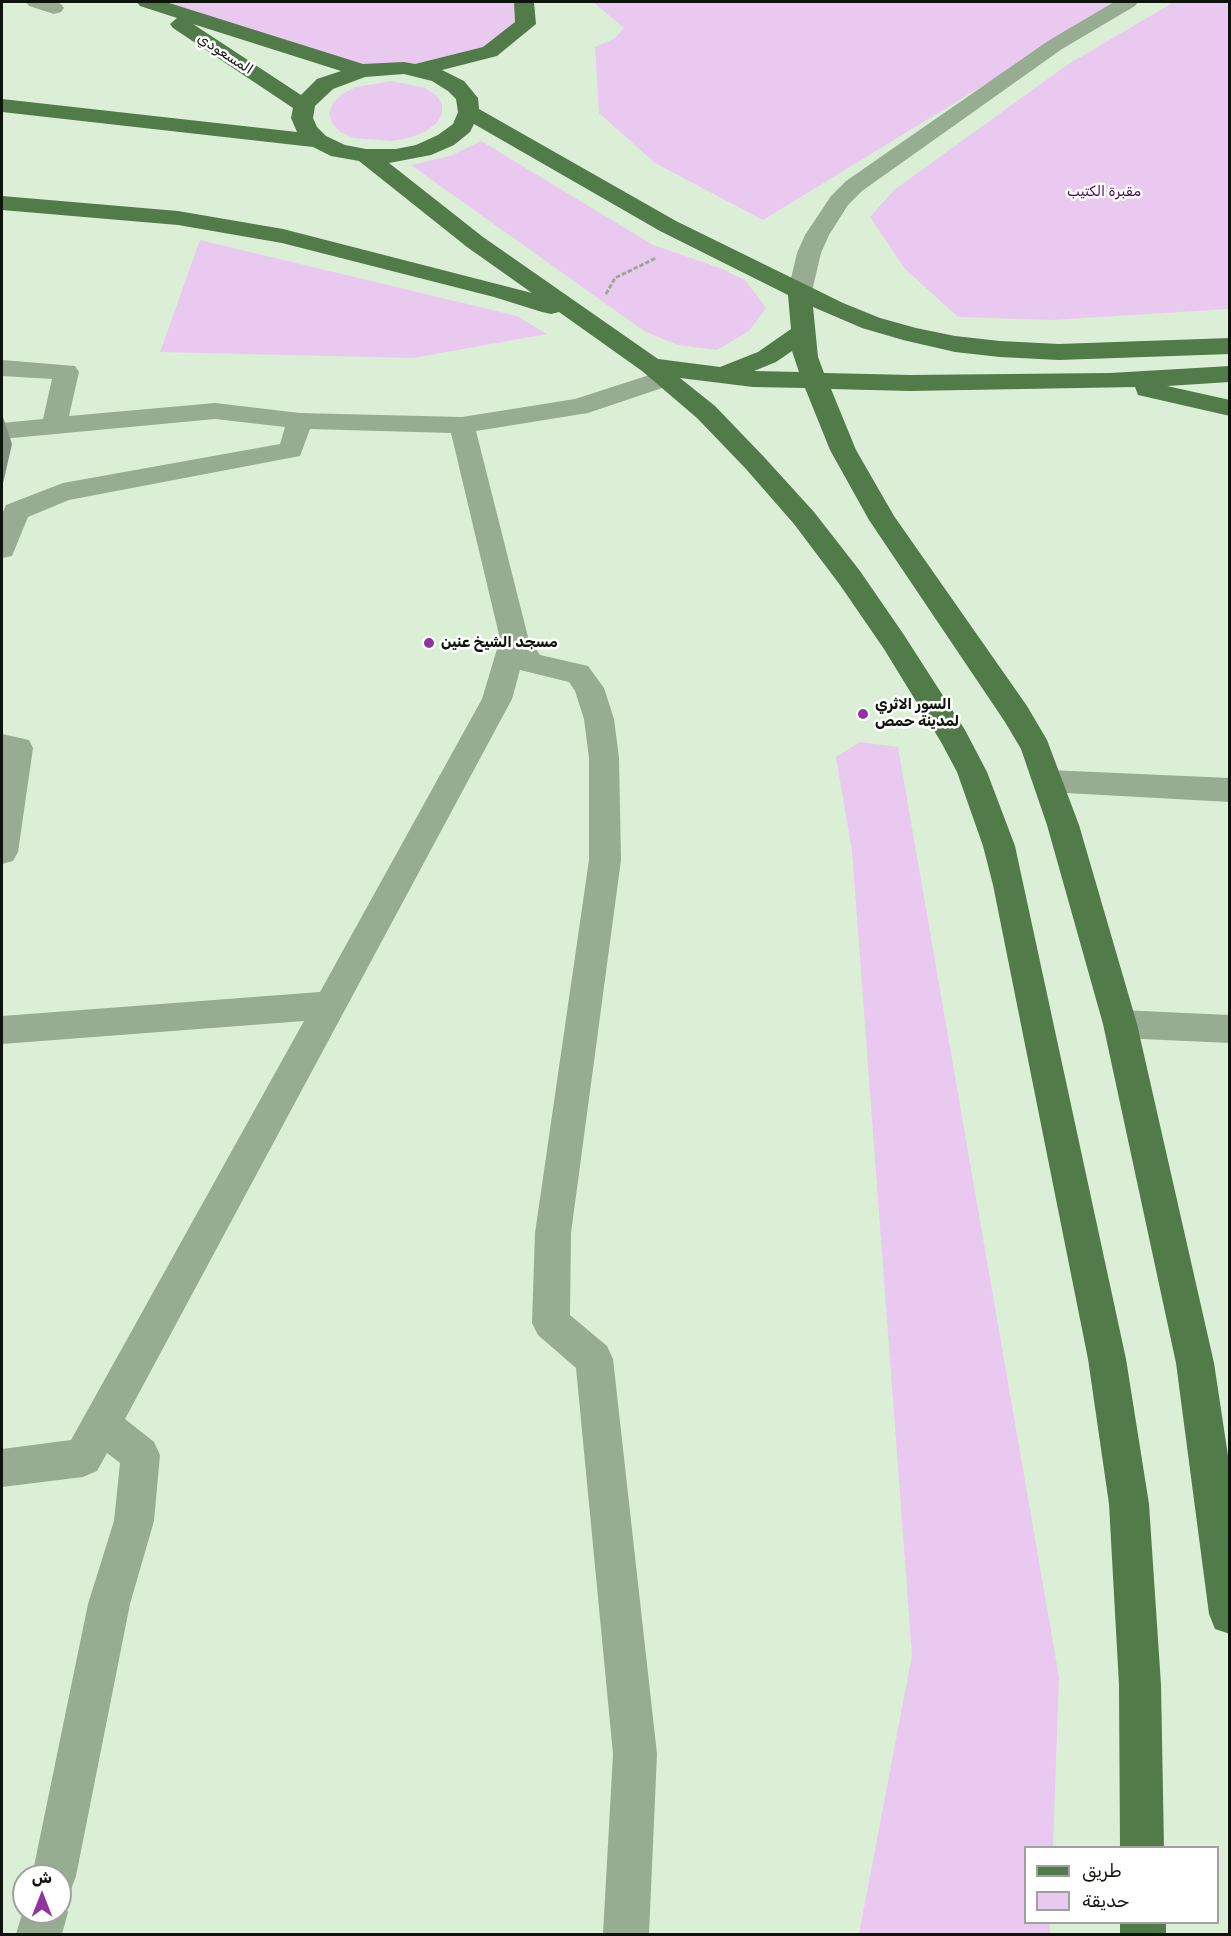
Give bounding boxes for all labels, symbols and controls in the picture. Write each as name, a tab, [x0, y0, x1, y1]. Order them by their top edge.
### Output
street label: المسعودي	[194, 30, 256, 78]
park label: مقبرة الكتيب	[1067, 184, 1141, 200]
place label: مسجد الشيخ عنين	[441, 634, 558, 652]
marker: مسجد الشيخ عنين	[422, 636, 436, 650]
place label: السور الاثري لمدينة حمص	[875, 696, 959, 731]
marker: السور الاثري لمدينة حمص	[856, 707, 870, 721]
legend	[1024, 1846, 1219, 1924]
text: طريق	[1082, 1860, 1122, 1882]
north arrow	[12, 1864, 72, 1924]
text: ش	[32, 1868, 52, 1887]
text: حديقة	[1082, 1890, 1129, 1912]

